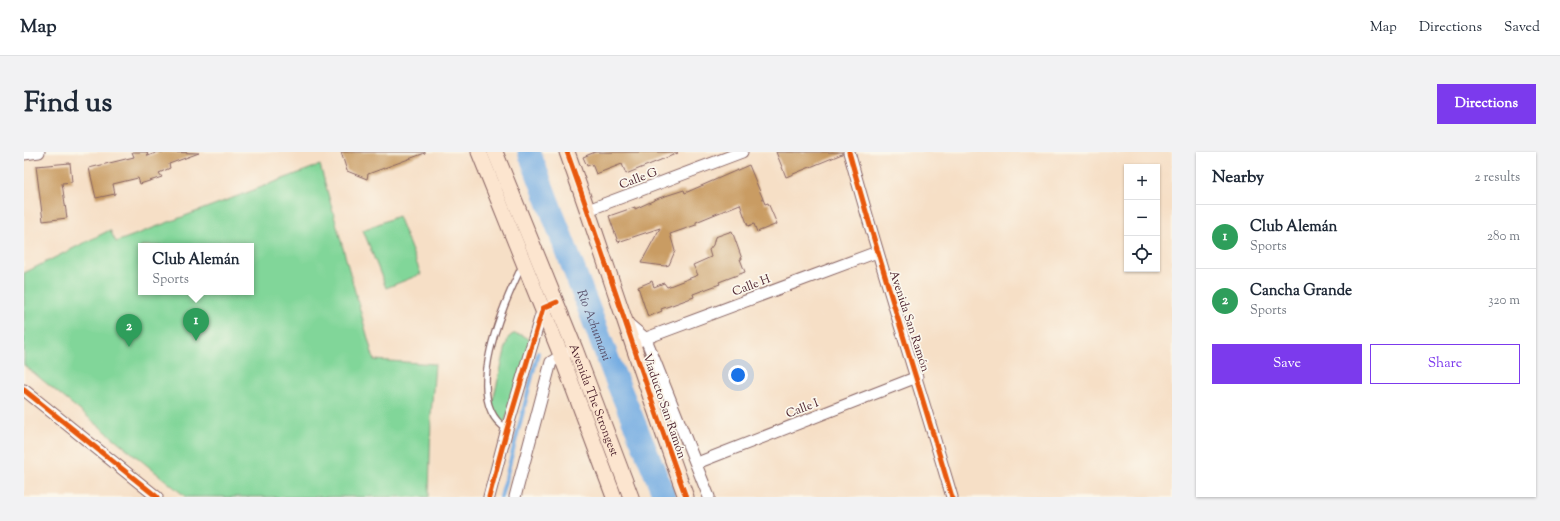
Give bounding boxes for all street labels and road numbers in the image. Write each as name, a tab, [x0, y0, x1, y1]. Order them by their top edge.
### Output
street label: Calle G	[617, 163, 660, 194]
street label: Avenida San Ramón	[884, 268, 934, 374]
street label: Calle H	[730, 270, 773, 301]
street label: Avenida The Strongest	[564, 341, 623, 459]
street label: Viaducto San Ramón	[638, 351, 690, 461]
street label: Calle I	[783, 394, 821, 423]

